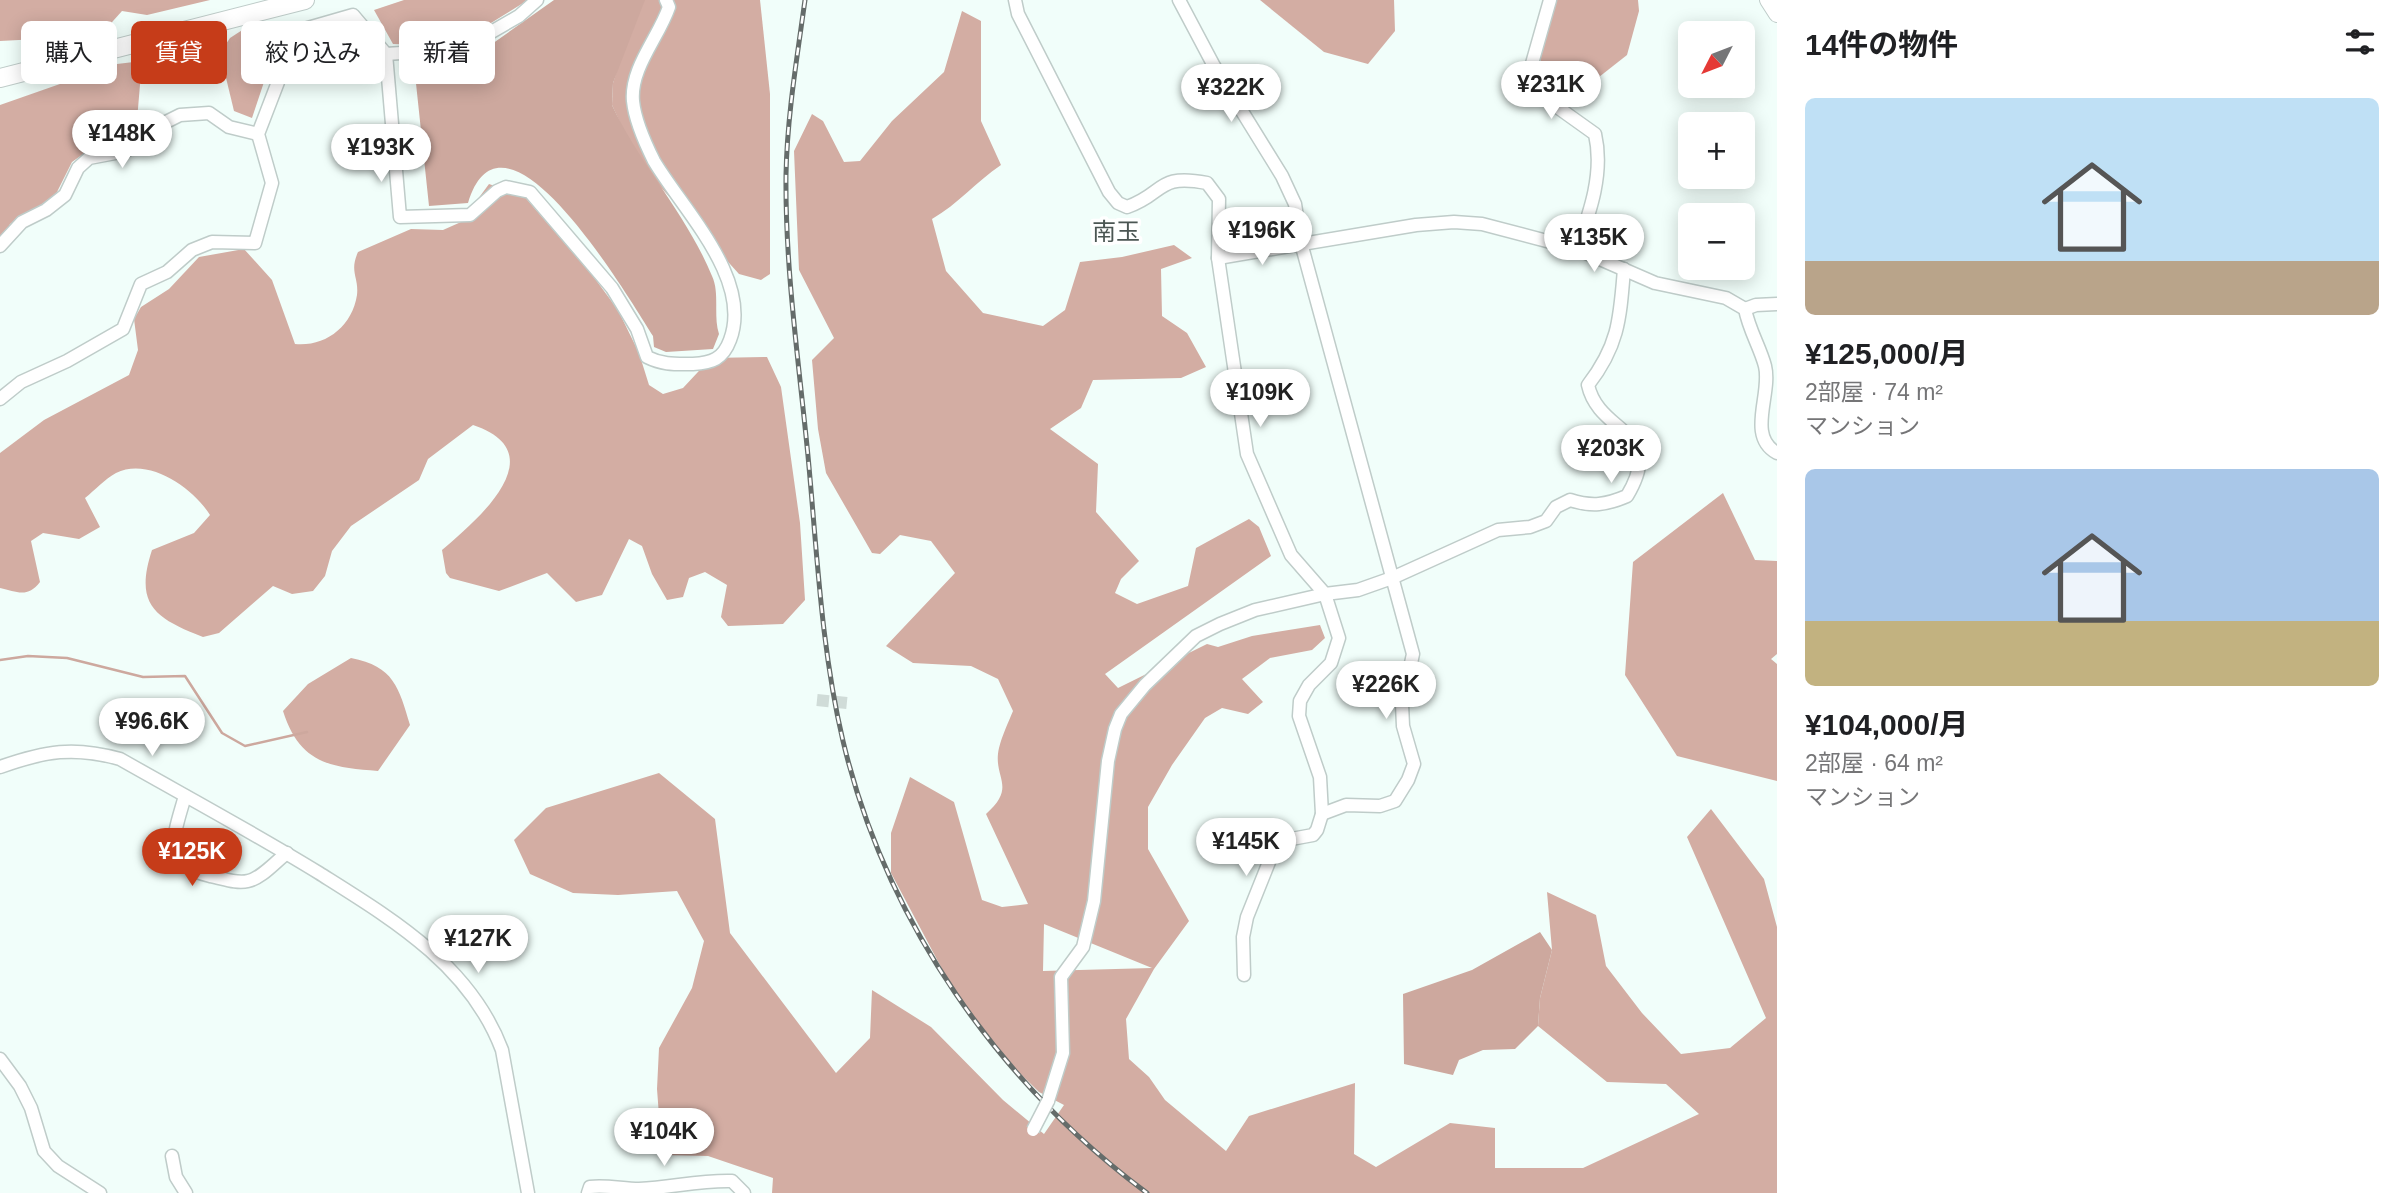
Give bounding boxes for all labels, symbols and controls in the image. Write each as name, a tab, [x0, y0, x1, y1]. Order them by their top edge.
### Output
chip: 購入	[21, 21, 117, 84]
chip: 賃貸	[131, 21, 227, 84]
chip: 絞り込み	[241, 21, 385, 84]
chip: 新着	[399, 21, 495, 84]
north arrow	[1678, 21, 1755, 98]
map controls	[1678, 21, 1755, 280]
icon: filters	[2341, 23, 2379, 61]
text: 14件の物件	[1805, 28, 1958, 61]
pin: ¥231K	[1502, 61, 1600, 121]
pin: ¥322K	[1182, 64, 1280, 124]
text: ¥231K	[1517, 71, 1585, 97]
text: ¥322K	[1197, 74, 1265, 100]
pin: ¥148K	[73, 110, 171, 170]
button: +	[1678, 112, 1755, 189]
text: ¥148K	[88, 120, 156, 146]
pin: ¥193K	[332, 124, 430, 184]
text: ¥193K	[347, 134, 415, 160]
icon: home	[2029, 144, 2155, 270]
button: −	[1678, 203, 1755, 280]
pin: ¥196K	[1213, 208, 1311, 267]
pin: ¥135K	[1545, 215, 1643, 274]
text: ¥196K	[1228, 217, 1296, 243]
district label: 南玉	[1092, 218, 1140, 245]
text: ¥135K	[1560, 224, 1628, 250]
text: ¥125,000/月	[1805, 337, 1968, 370]
pin: ¥109K	[1211, 370, 1309, 429]
text: ¥109K	[1226, 379, 1294, 405]
text: 2部屋 · 74 m²	[1805, 379, 1943, 405]
text: マンション	[1805, 413, 1920, 439]
pin: ¥203K	[1562, 426, 1660, 485]
text: ¥203K	[1577, 435, 1645, 461]
icon: home	[2029, 515, 2155, 641]
pin: ¥226K	[1337, 662, 1435, 721]
text: ¥226K	[1352, 671, 1420, 697]
pin: ¥96.6K	[95, 698, 209, 758]
text: ¥96.6K	[115, 708, 189, 734]
text: ¥104,000/月	[1805, 708, 1968, 741]
text: 2部屋 · 64 m²	[1805, 750, 1943, 776]
text: マンション	[1805, 784, 1920, 810]
pin: ¥145K	[1197, 818, 1295, 878]
pin: ¥125K	[143, 828, 241, 888]
text: ¥145K	[1212, 828, 1280, 854]
text: ¥125K	[158, 838, 226, 864]
pin: ¥127K	[429, 916, 527, 975]
text: ¥127K	[444, 925, 512, 951]
pin: ¥104K	[615, 1108, 713, 1168]
text: ¥104K	[630, 1118, 698, 1144]

